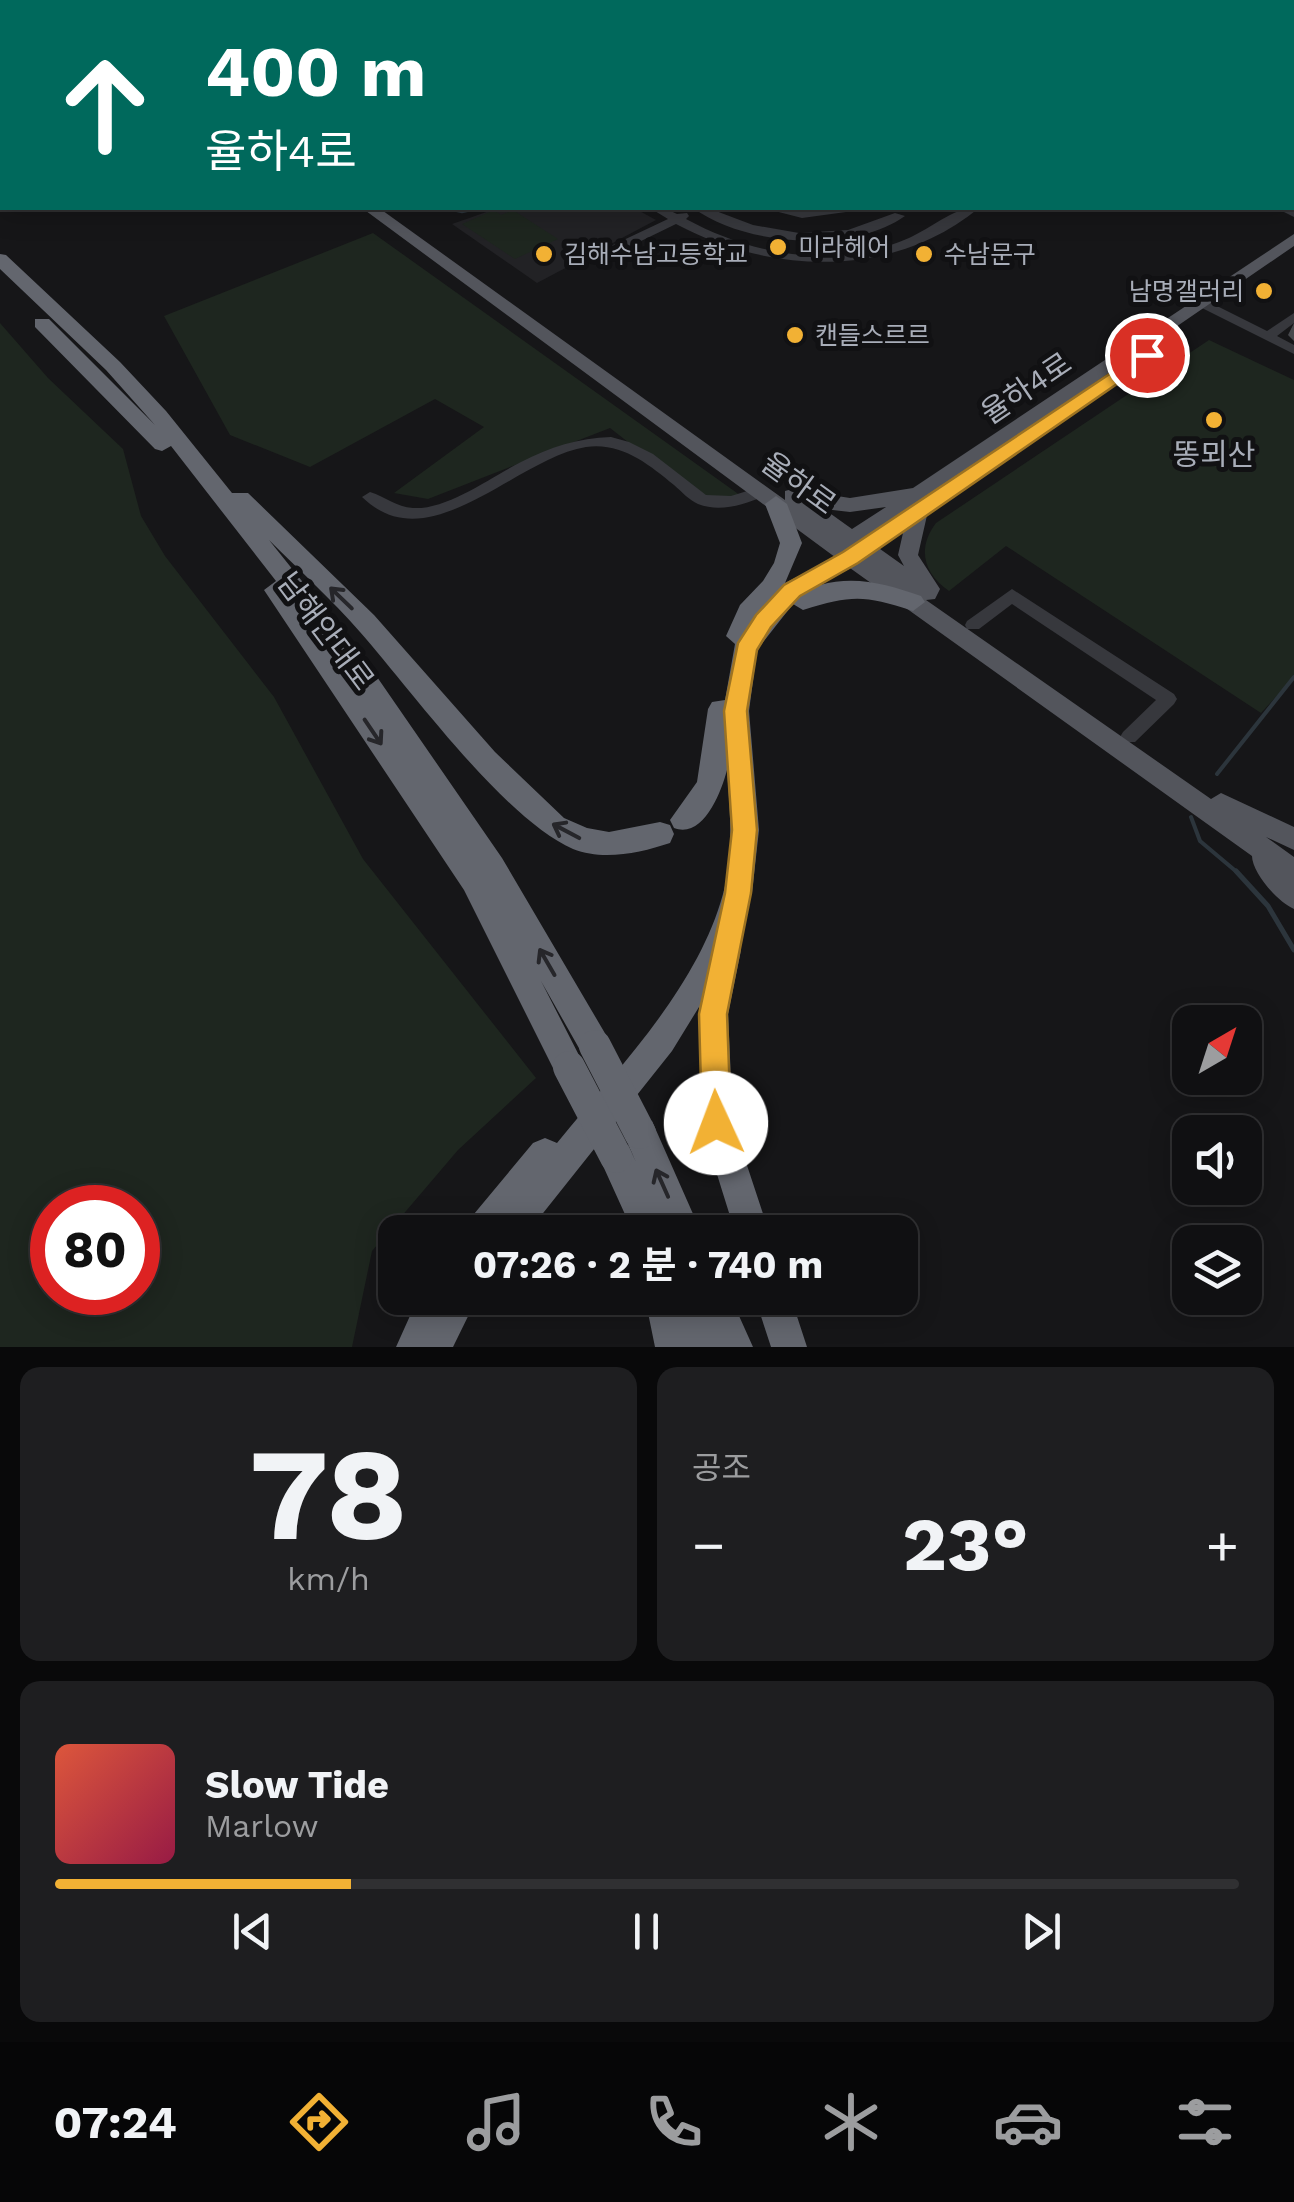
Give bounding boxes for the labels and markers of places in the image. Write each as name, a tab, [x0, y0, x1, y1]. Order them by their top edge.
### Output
place label: 미라헤어	[798, 233, 890, 262]
marker: 미라헤어	[767, 236, 789, 258]
place label: 김해수남고등학교	[564, 240, 748, 269]
place label: 수남문구	[944, 240, 1036, 269]
marker: 김해수남고등학교	[533, 243, 555, 265]
marker: 수남문구	[913, 243, 935, 265]
place label: 남명갤러리	[1129, 277, 1244, 306]
marker: 남명갤러리	[1253, 280, 1275, 302]
pin	[1105, 313, 1190, 398]
place label: 캔들스르르	[815, 321, 930, 350]
marker: 캔들스르르	[784, 324, 806, 346]
marker: 똥뫼산	[1203, 409, 1225, 431]
place label: 똥뫼산	[1173, 437, 1255, 472]

